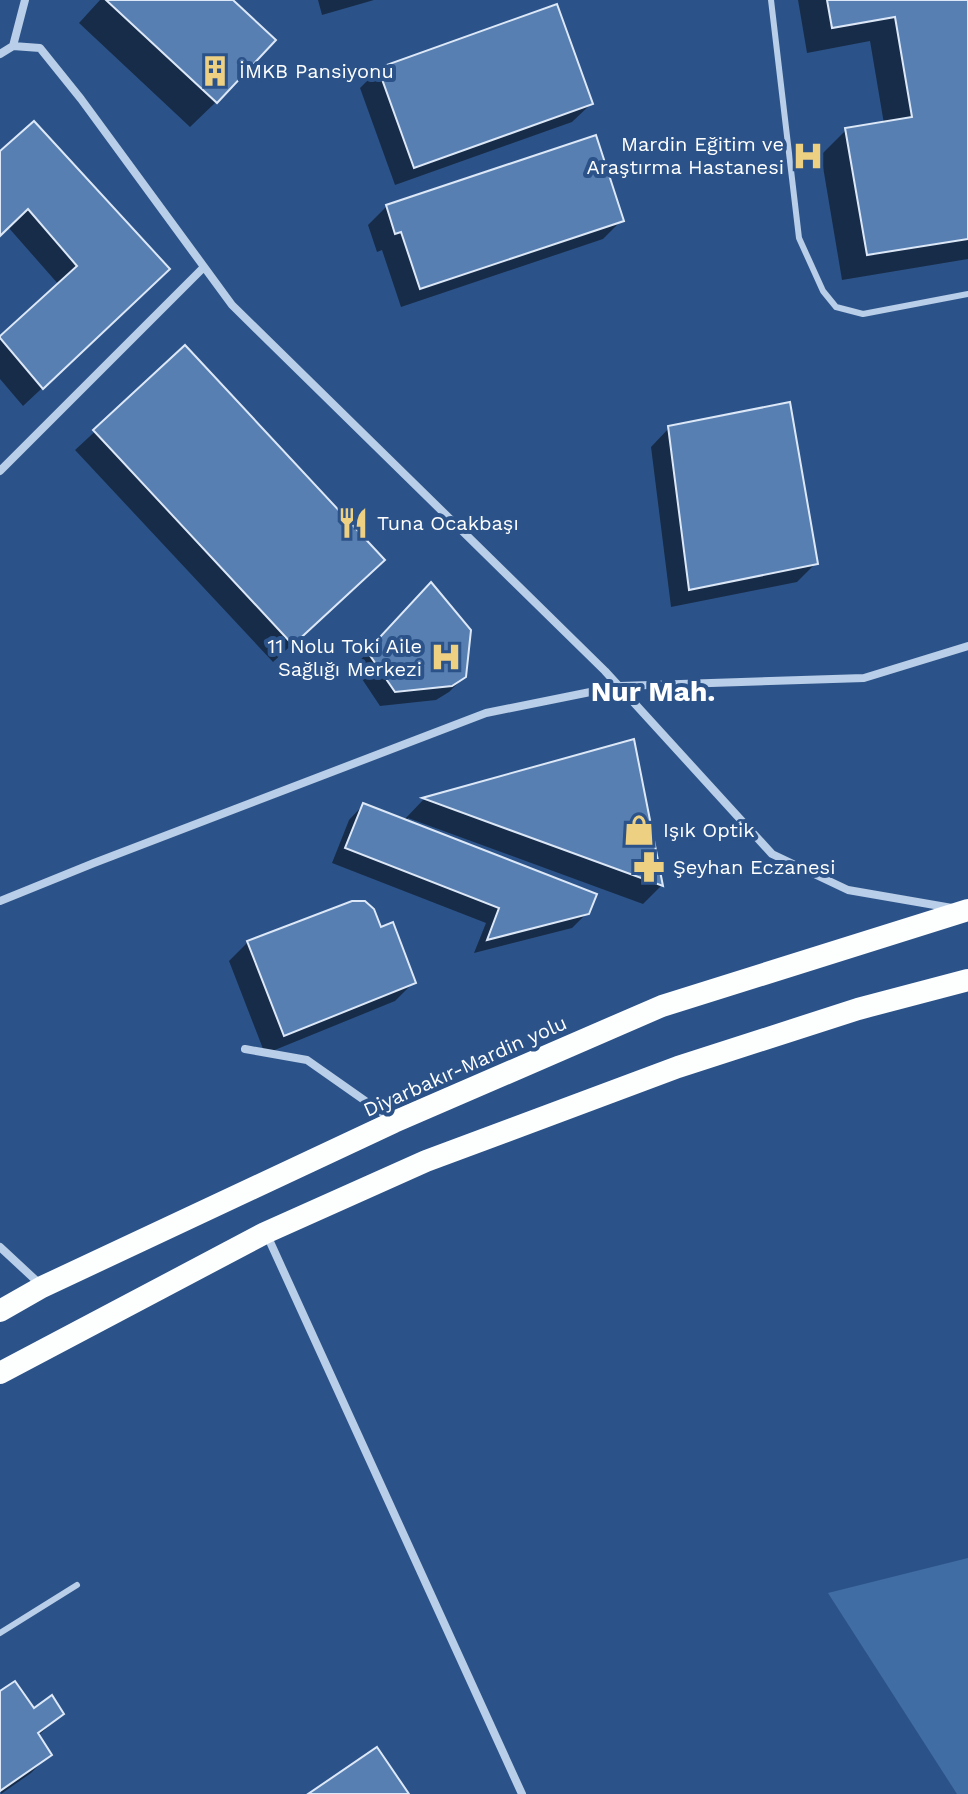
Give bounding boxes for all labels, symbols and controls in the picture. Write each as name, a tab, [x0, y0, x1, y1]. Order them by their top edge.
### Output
building icon: İMKB Pansiyonu	[198, 54, 232, 88]
place label: İMKB Pansiyonu	[239, 59, 394, 83]
place label: Mardin Eğitim ve Araştırma Hastanesi	[587, 132, 784, 179]
hospital icon: Mardin Eğitim ve Araştırma Hastanesi	[791, 139, 825, 173]
restaurant icon: Tuna Ocakbaşı	[336, 506, 370, 540]
place label: Tuna Ocakbaşı	[377, 511, 519, 535]
place label: 11 Nolu Toki Aile Sağlığı Merkezi	[268, 634, 422, 681]
hospital icon: 11 Nolu Toki Aile Sağlığı Merkezi	[429, 640, 463, 674]
district label: Nur Mah.	[591, 675, 715, 708]
shop icon: Işık Optik	[622, 813, 656, 847]
place label: Işık Optik	[663, 818, 755, 842]
pharmacy icon: Şeyhan Eczanesi	[632, 850, 666, 884]
place label: Şeyhan Eczanesi	[673, 855, 835, 879]
street label: Diyarbakır-Mardin yolu	[360, 1010, 570, 1122]

